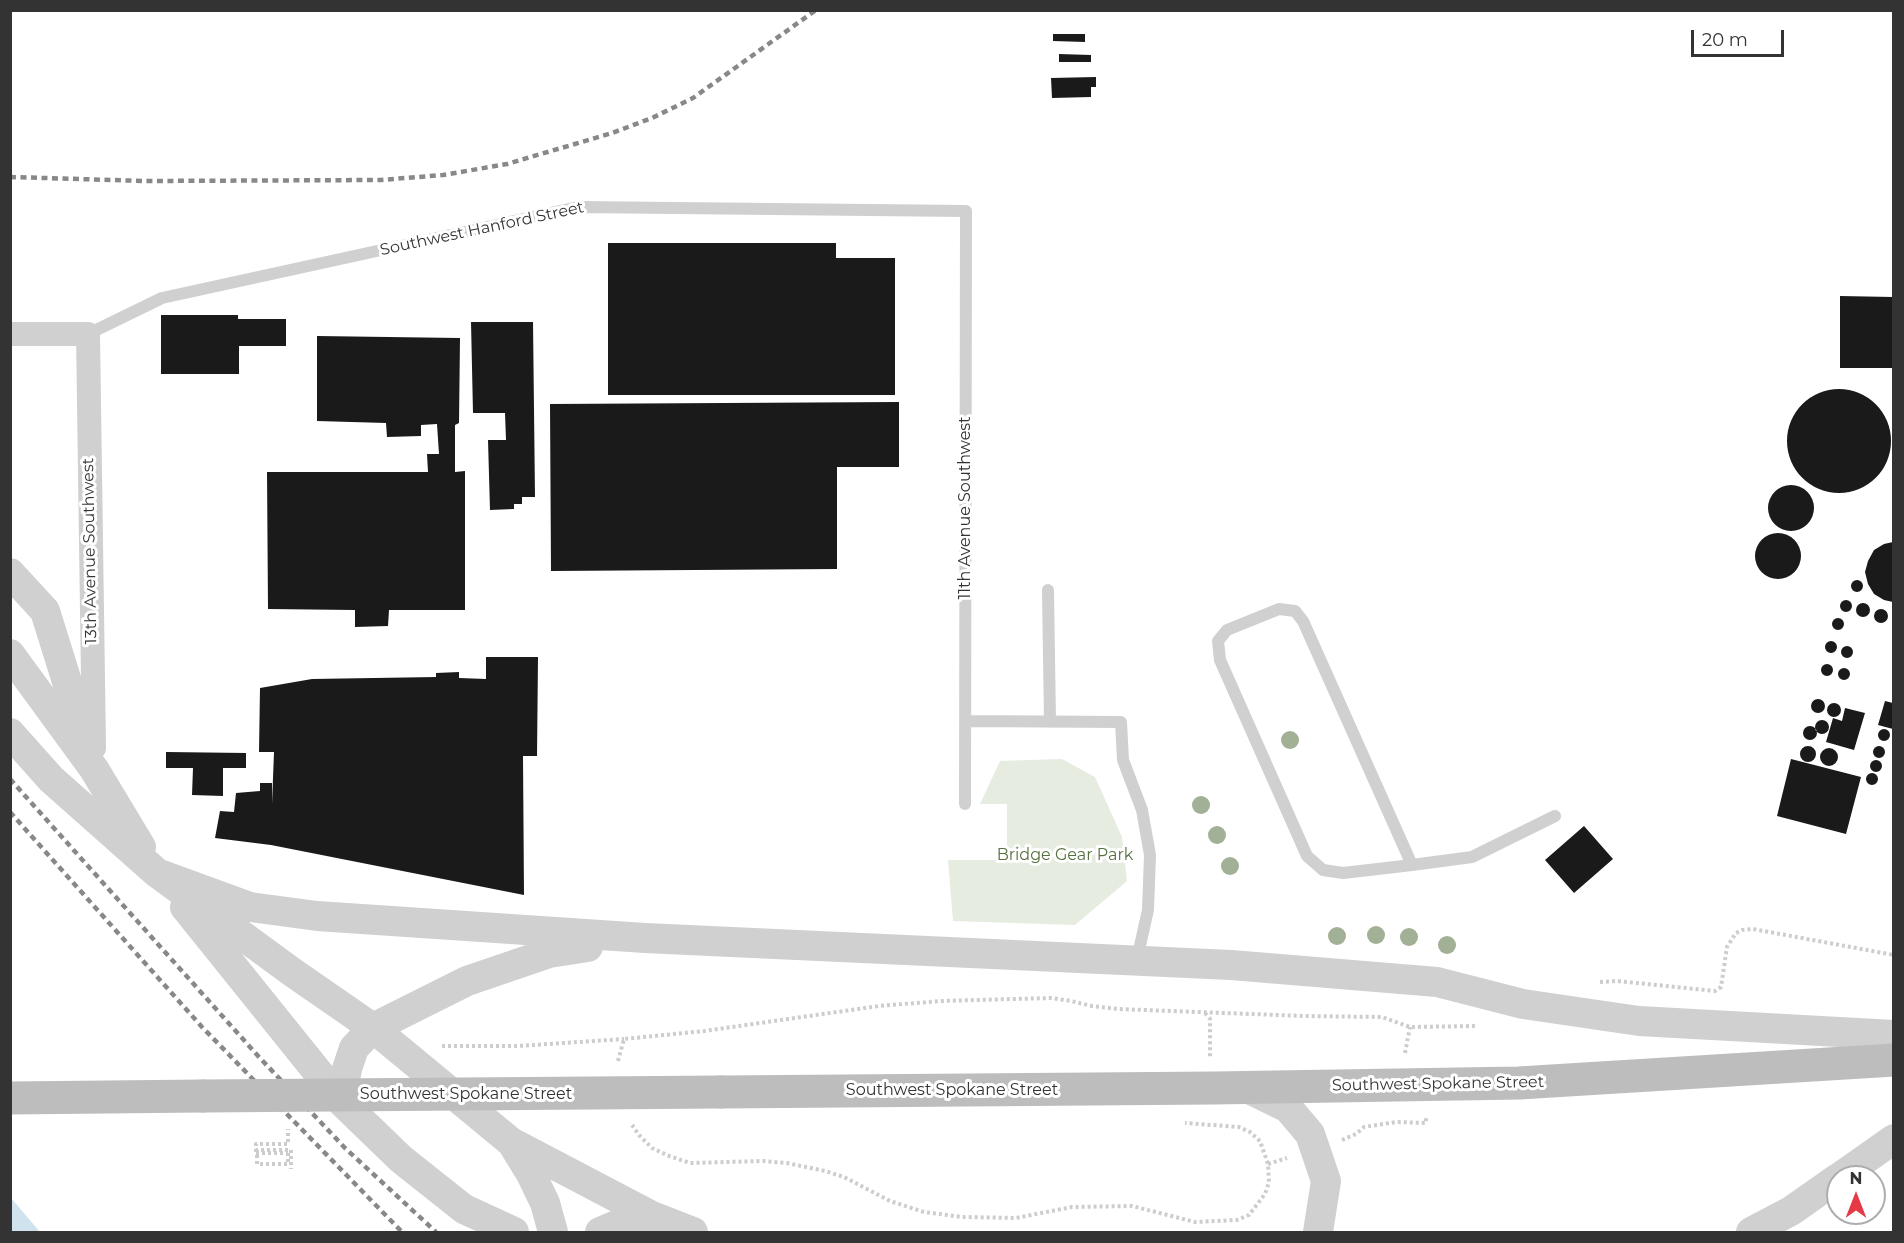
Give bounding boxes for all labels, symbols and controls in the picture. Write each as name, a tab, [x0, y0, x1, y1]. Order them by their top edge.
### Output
scale bar	[1694, 18, 1787, 56]
text: 20 m	[1702, 29, 1748, 51]
street label: Southwest Hanford Street	[378, 198, 586, 260]
street label: 11th Avenue Southwest	[955, 416, 975, 600]
street label: 13th Avenue Southwest	[79, 458, 101, 644]
park label: Bridge Gear Park	[997, 845, 1133, 865]
street label: Southwest Spokane Street	[1332, 1073, 1544, 1095]
street label: Southwest Spokane Street	[846, 1080, 1058, 1100]
street label: Southwest Spokane Street	[360, 1084, 572, 1104]
north arrow	[1826, 1165, 1886, 1225]
text: N	[1850, 1169, 1862, 1188]

